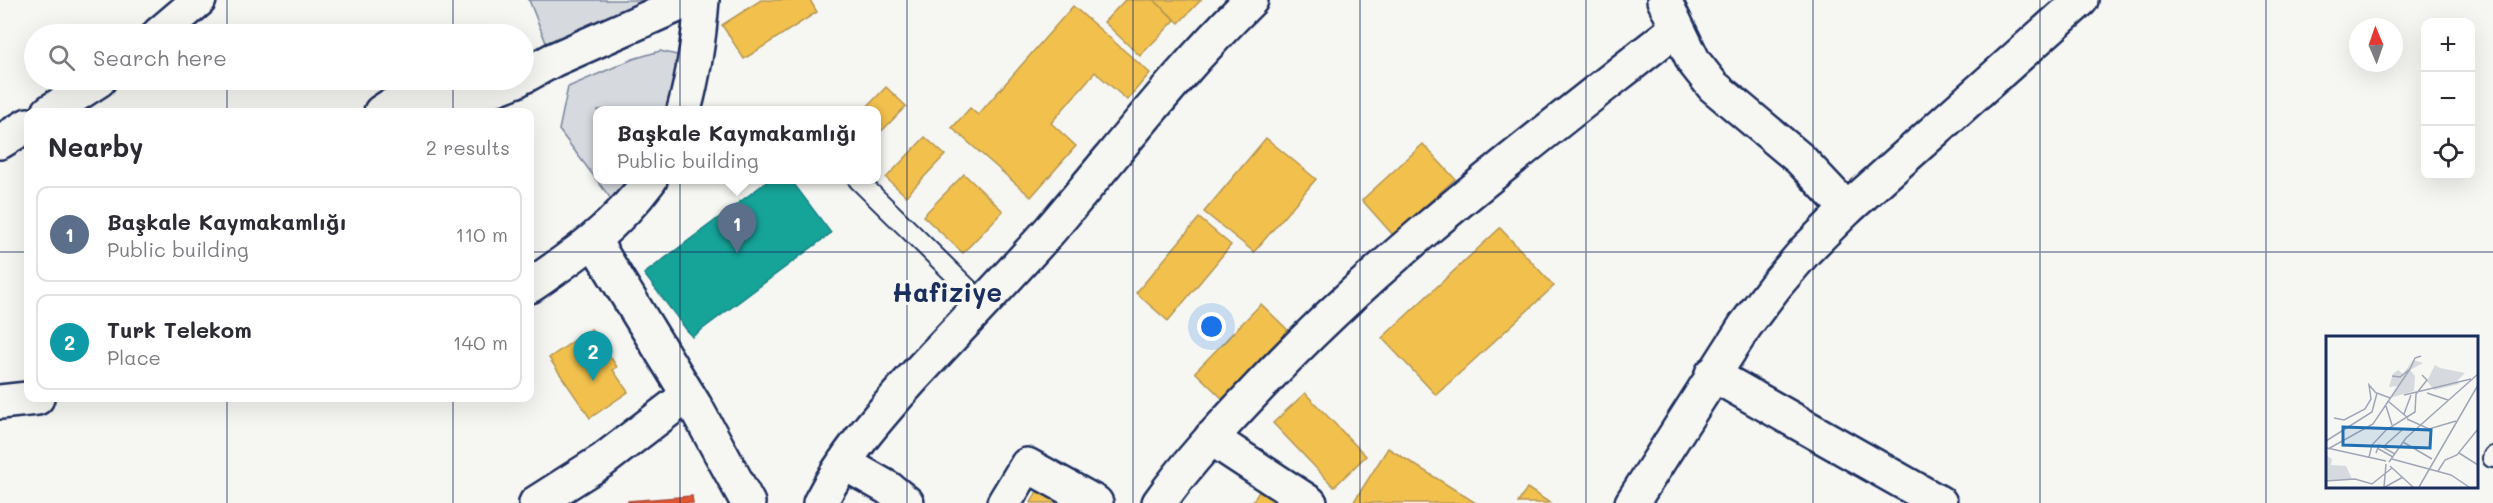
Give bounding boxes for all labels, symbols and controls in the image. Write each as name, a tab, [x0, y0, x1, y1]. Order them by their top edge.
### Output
north arrow	[2349, 18, 2403, 72]
map controls	[2421, 18, 2475, 180]
button: +	[2421, 18, 2475, 72]
search box	[24, 24, 534, 90]
icon: search	[45, 41, 78, 74]
text: Search here	[93, 43, 227, 72]
button: −	[2421, 72, 2475, 126]
popup	[593, 106, 881, 184]
text: Başkale Kaymakamlığı	[617, 118, 857, 147]
button: locate	[2421, 126, 2475, 180]
text: Nearby	[48, 130, 143, 164]
text: 2 results	[426, 134, 510, 160]
text: Public building	[617, 147, 759, 173]
pin: 1	[718, 204, 756, 253]
text: Başkale Kaymakamlığı	[107, 207, 347, 236]
text: 1	[65, 221, 74, 247]
text: 110 m	[455, 221, 508, 247]
text: Public building	[107, 236, 249, 262]
district label: Hafiziye	[892, 275, 1002, 309]
your location	[1197, 312, 1226, 341]
text: Turk Telekom	[107, 315, 252, 344]
text: 2	[64, 329, 75, 355]
text: 140 m	[453, 329, 508, 355]
pin: 2	[574, 332, 612, 381]
inset map	[2326, 336, 2478, 488]
text: Place	[107, 344, 161, 370]

